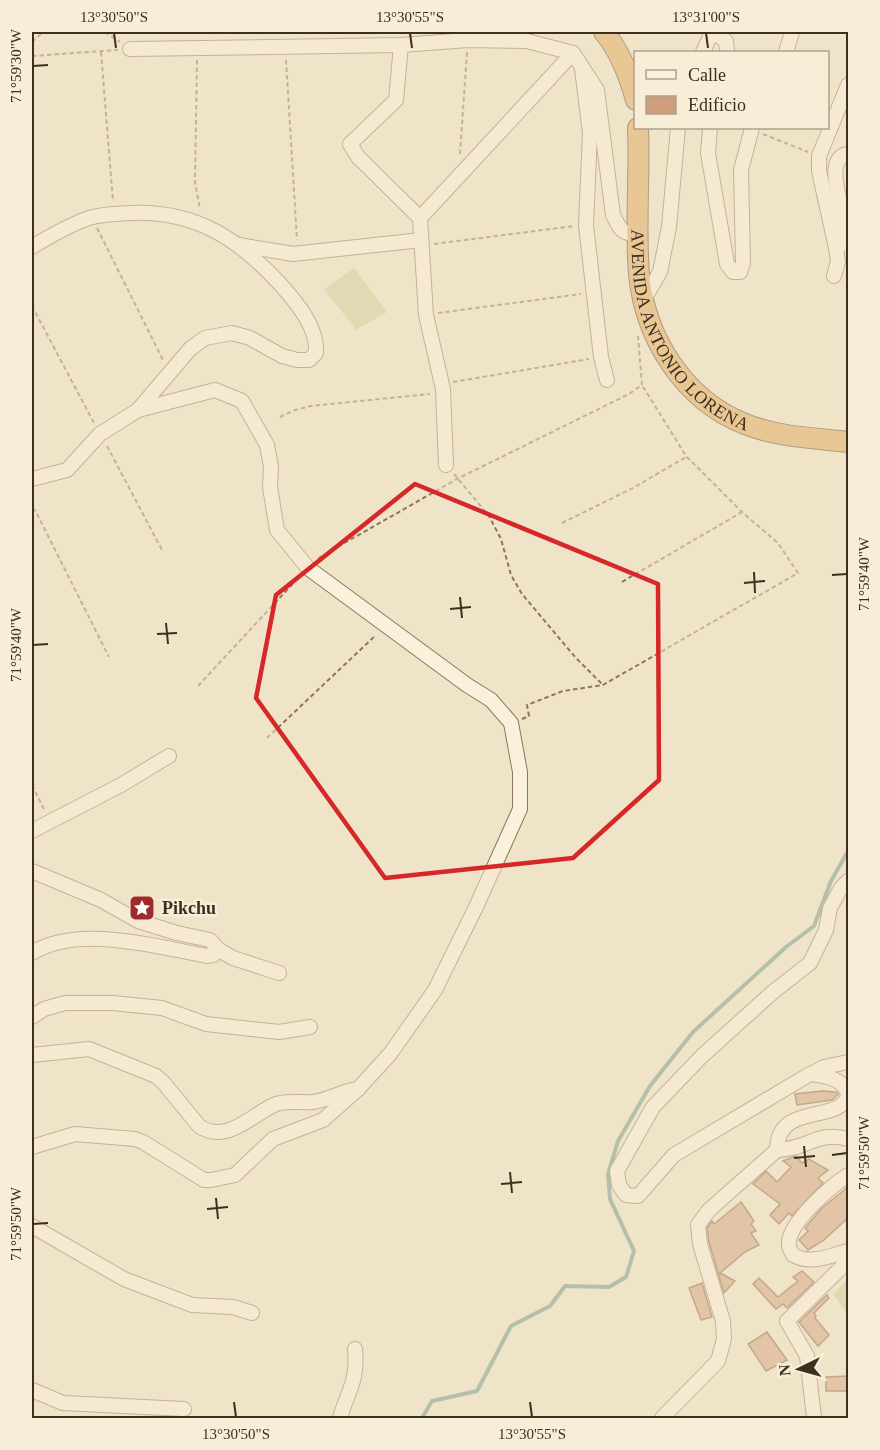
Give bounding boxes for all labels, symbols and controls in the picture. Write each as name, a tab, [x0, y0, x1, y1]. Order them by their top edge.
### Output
text: 13°30'50"S	[80, 9, 148, 25]
text: 13°30'55"S	[376, 9, 444, 25]
text: 13°31'00"S	[672, 9, 740, 25]
text: 71°59'30"W	[8, 28, 24, 103]
legend	[634, 51, 829, 129]
text: Calle	[688, 65, 726, 85]
text: Edificio	[688, 95, 746, 115]
street label: AVENIDA ANTONIO LORENA	[627, 229, 752, 435]
text: 71°59'40"W	[856, 536, 872, 611]
text: 71°59'40"W	[8, 607, 24, 682]
place icon: Pikchu	[127, 893, 157, 923]
place label: Pikchu	[162, 898, 216, 918]
text: 71°59'50"W	[856, 1115, 872, 1190]
text: 71°59'50"W	[8, 1186, 24, 1261]
north arrow	[769, 1339, 829, 1399]
text: N	[776, 1363, 794, 1377]
text: 13°30'50"S	[202, 1426, 270, 1442]
text: 13°30'55"S	[498, 1426, 566, 1442]

